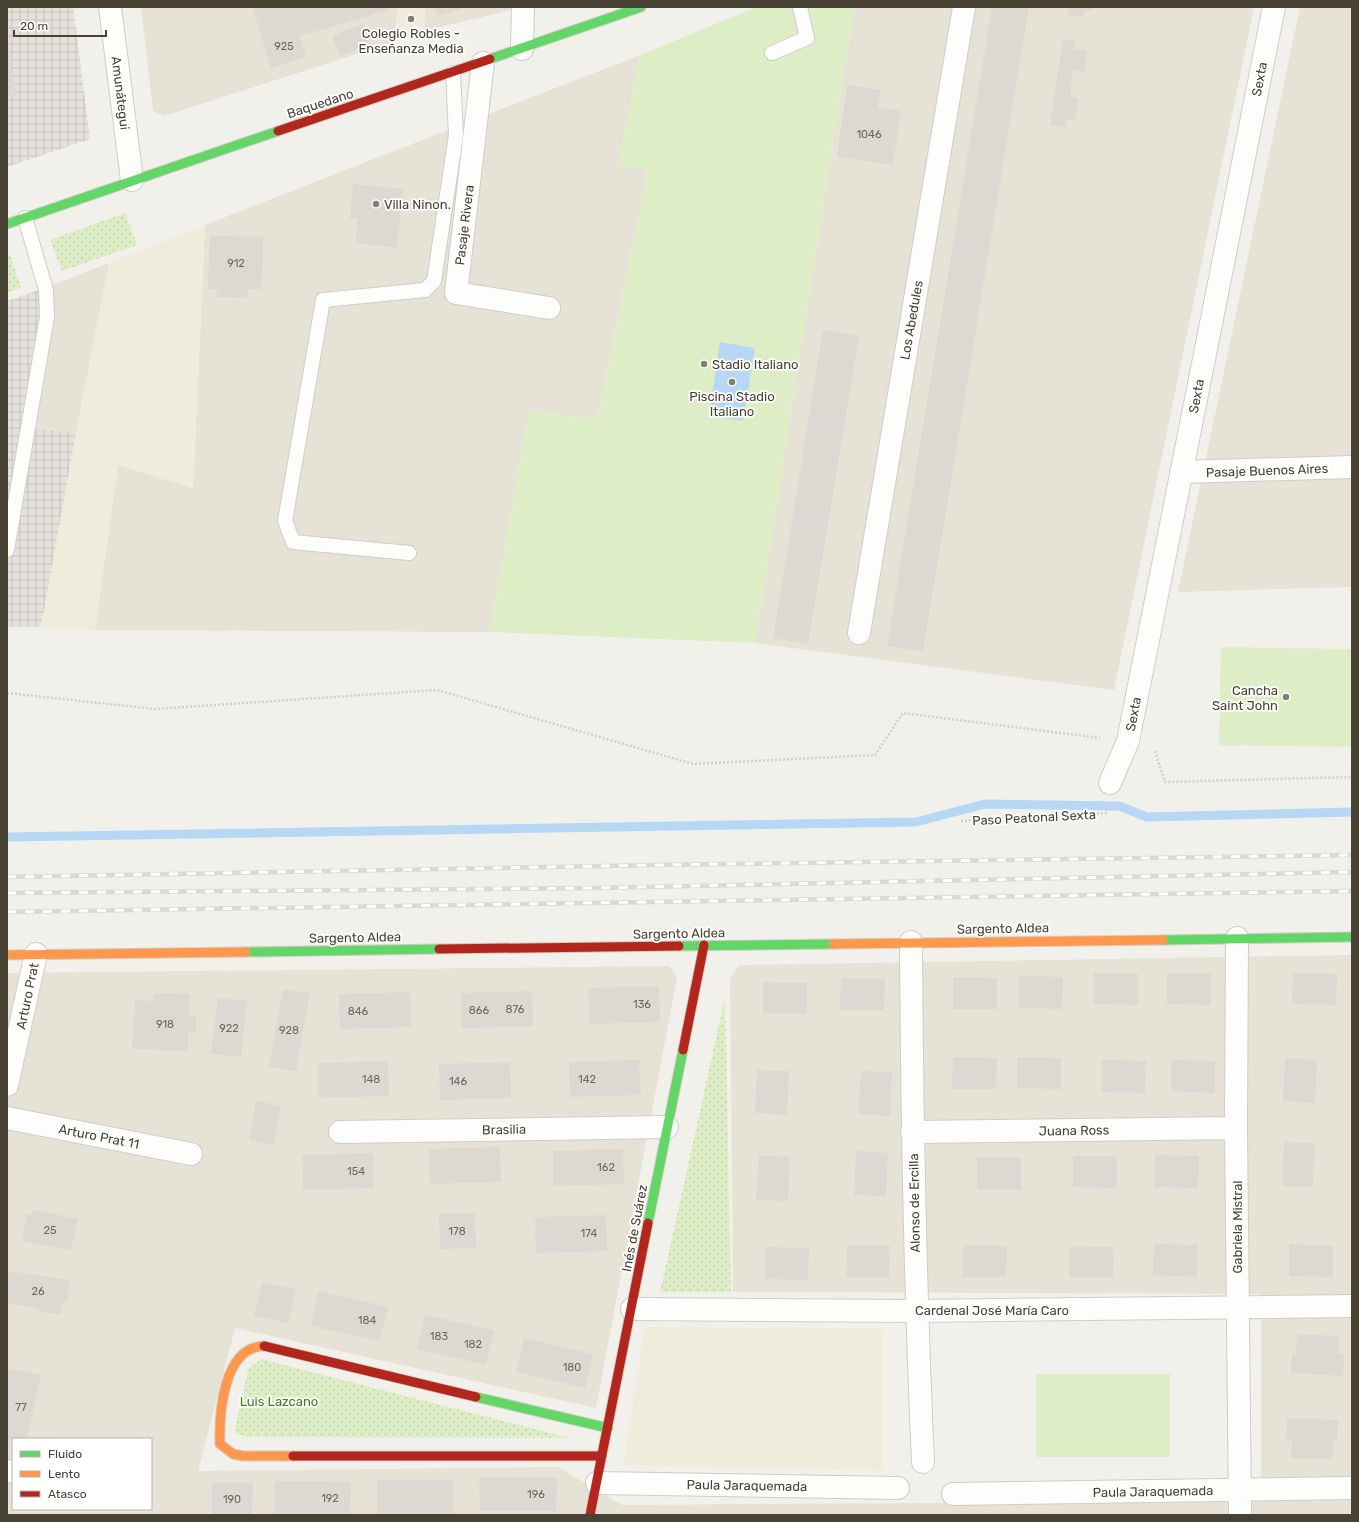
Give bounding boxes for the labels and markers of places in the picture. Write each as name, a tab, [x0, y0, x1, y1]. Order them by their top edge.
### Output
marker: Colegio Robles - Enseñanza Media	[406, 14, 416, 24]
place label: Colegio Robles - Enseñanza Media	[358, 26, 464, 56]
place label: Villa Ninon.	[384, 197, 451, 212]
marker: Villa Ninon.	[371, 199, 381, 209]
place label: Stadio Italiano	[712, 357, 799, 372]
marker: Stadio Italiano	[699, 359, 709, 369]
marker: Piscina Stadio Italiano	[727, 377, 737, 387]
place label: Piscina Stadio Italiano	[689, 389, 775, 419]
place label: Cancha Saint John	[1212, 683, 1278, 713]
marker: Cancha Saint John	[1281, 692, 1291, 702]

